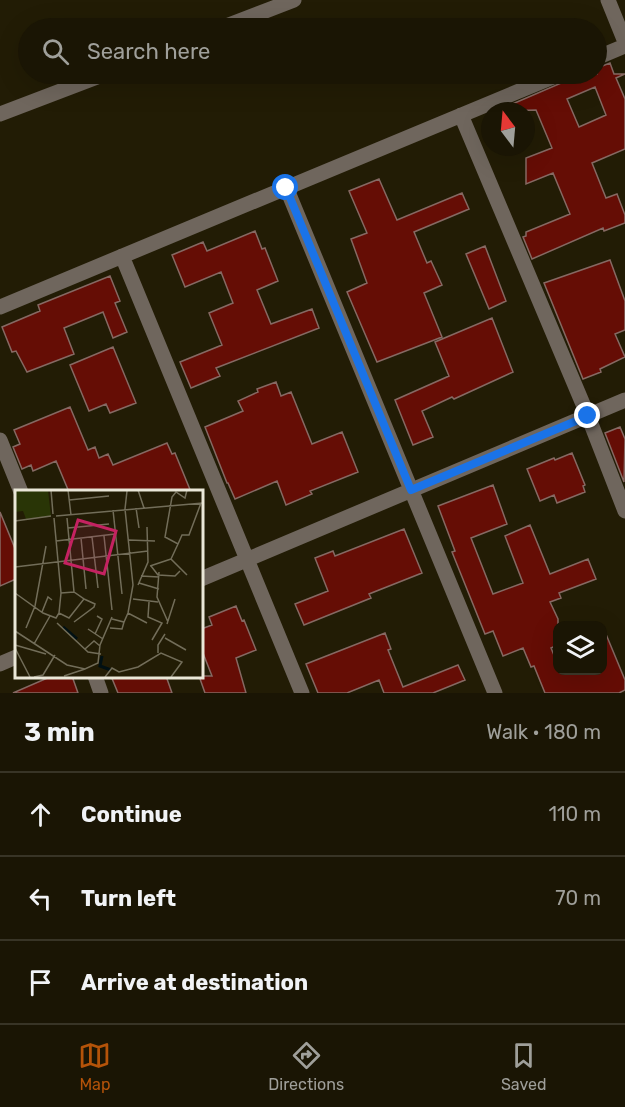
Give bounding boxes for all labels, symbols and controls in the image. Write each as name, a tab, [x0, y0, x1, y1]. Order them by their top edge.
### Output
search box	[18, 18, 607, 84]
icon: search	[39, 35, 72, 68]
text: Search here	[87, 38, 210, 65]
north arrow	[481, 102, 535, 156]
route start	[272, 174, 298, 200]
route end	[574, 402, 600, 428]
inset map	[15, 490, 202, 678]
map controls	[553, 621, 607, 675]
button: layers	[553, 621, 607, 675]
text: 3 min	[24, 717, 95, 748]
text: Walk · 180 m	[486, 720, 601, 744]
icon: ahead	[24, 798, 57, 831]
text: Continue	[81, 801, 182, 828]
text: 110 m	[549, 802, 601, 826]
icon: left	[24, 882, 57, 915]
text: Turn left	[81, 885, 176, 912]
text: 70 m	[555, 886, 601, 910]
icon: arrive	[24, 966, 57, 999]
text: Arrive at destination	[81, 969, 308, 996]
tab: Map	[78, 1039, 111, 1094]
tab: Directions	[268, 1039, 344, 1094]
tab: Saved	[501, 1039, 547, 1094]

